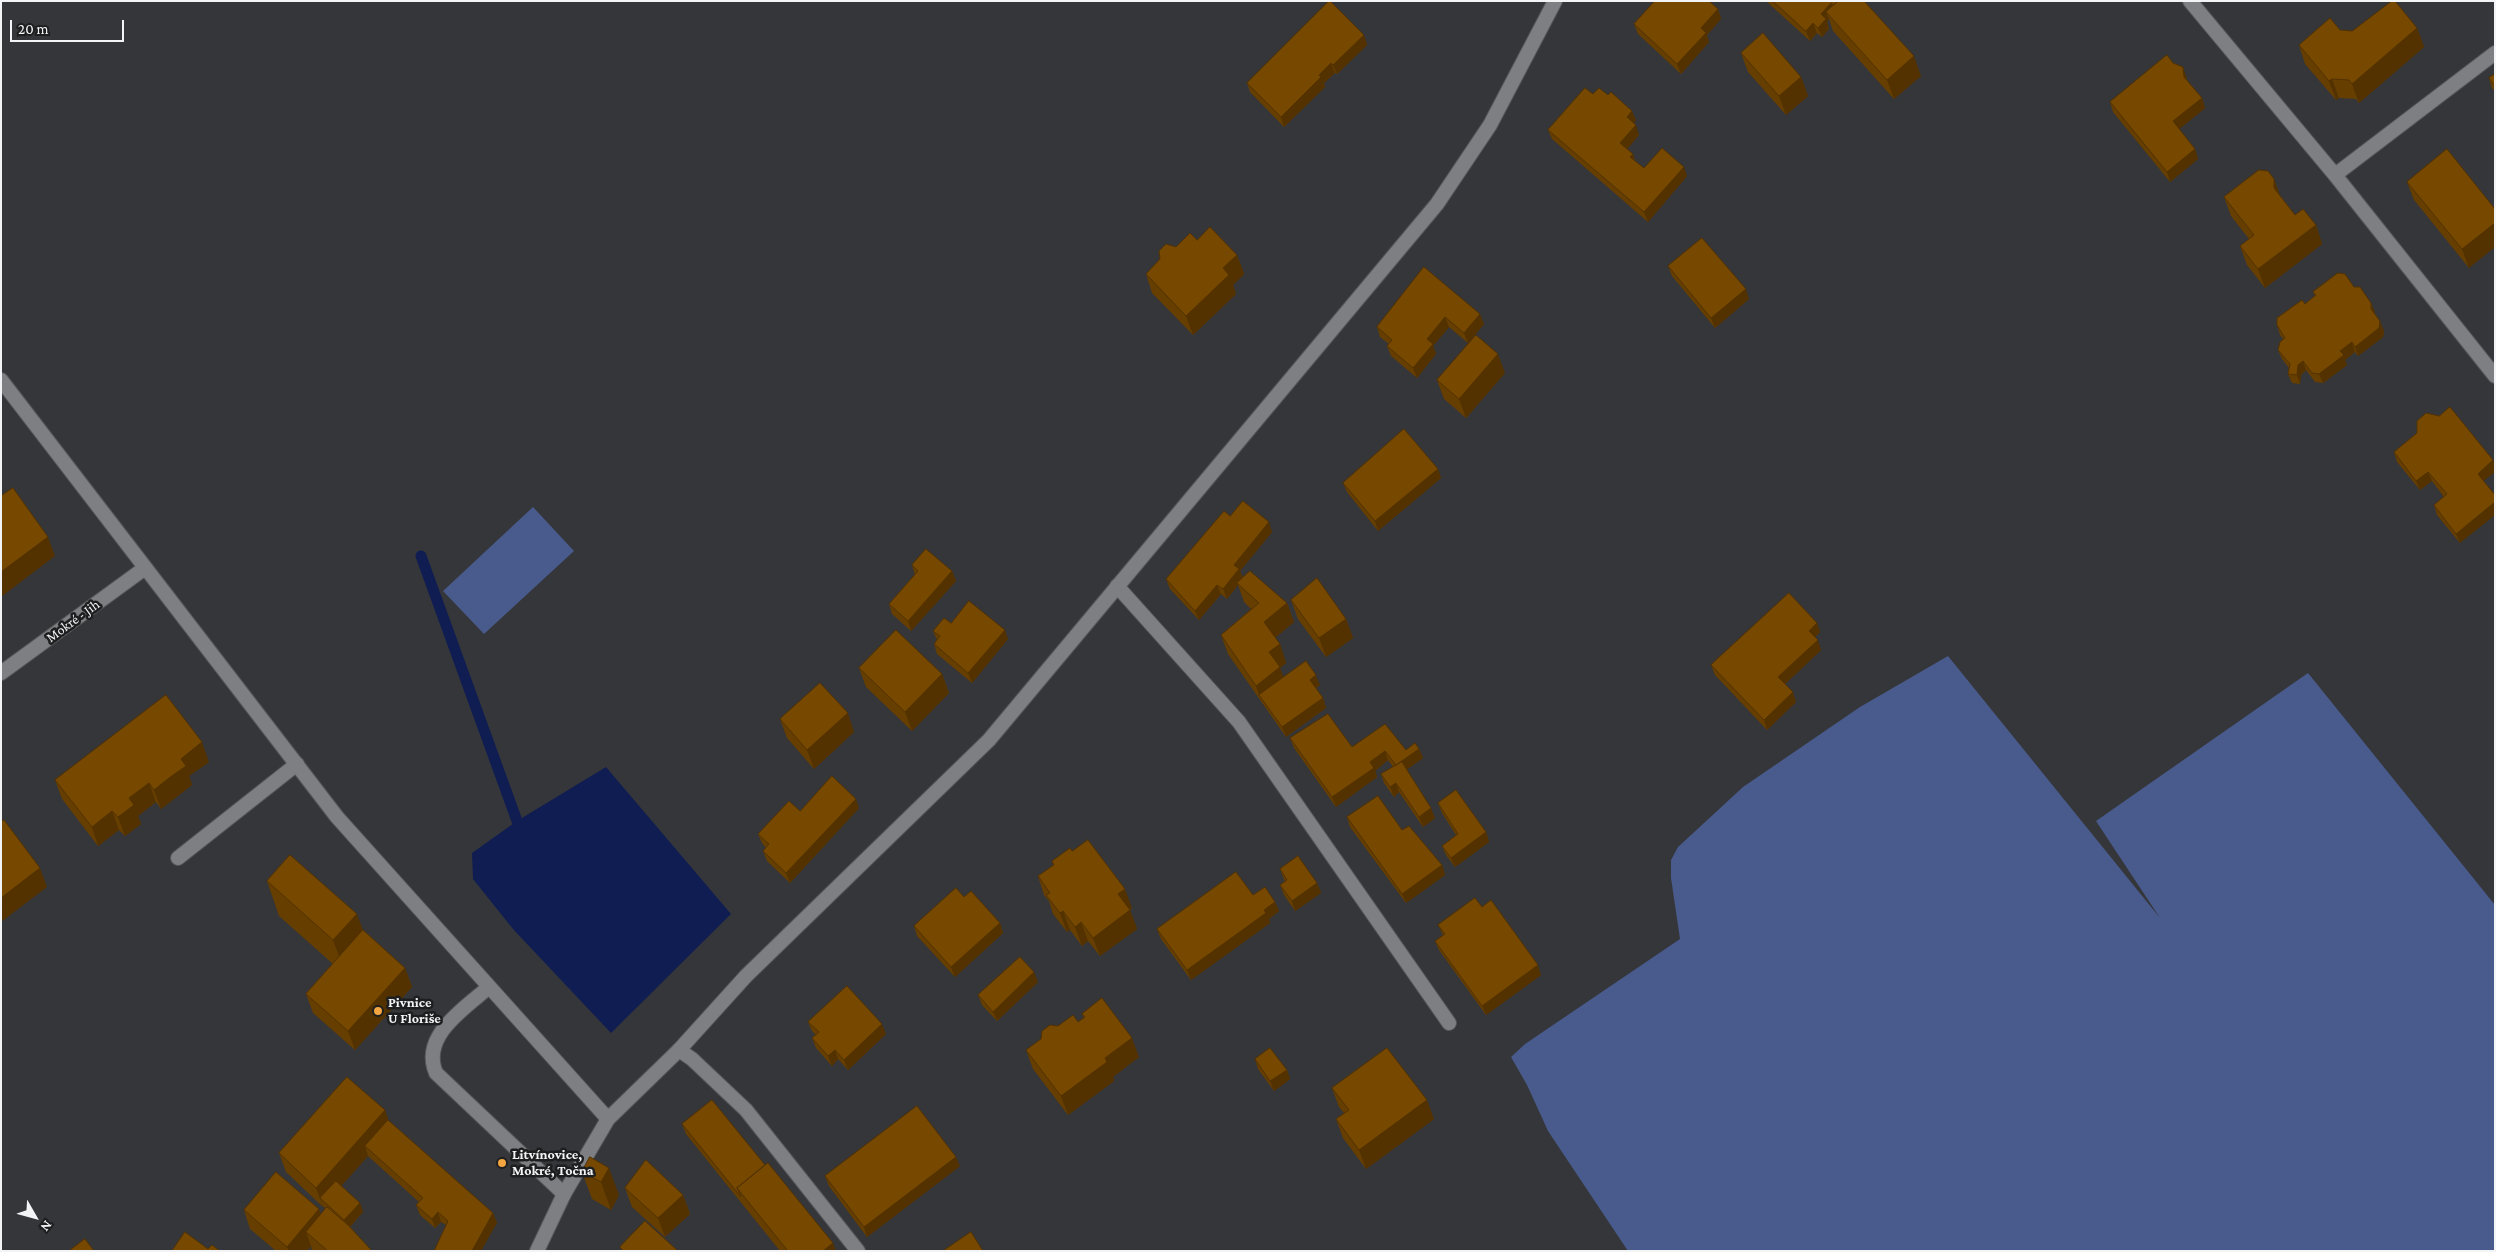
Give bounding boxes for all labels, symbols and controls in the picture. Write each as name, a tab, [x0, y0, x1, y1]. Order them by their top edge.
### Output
scale bar	[12, 10, 126, 42]
text: 20 m	[18, 21, 49, 37]
street label: Mokré - Jih	[43, 596, 103, 646]
place label: Pivnice U Floriše	[388, 995, 441, 1028]
marker: Pivnice U Floriše	[372, 1005, 384, 1017]
place label: Litvínovice, Mokré, Točna	[512, 1147, 594, 1180]
marker: Litvínovice, Mokré, Točna	[496, 1157, 508, 1169]
north arrow	[10, 1192, 60, 1242]
text: N	[38, 1218, 56, 1235]

